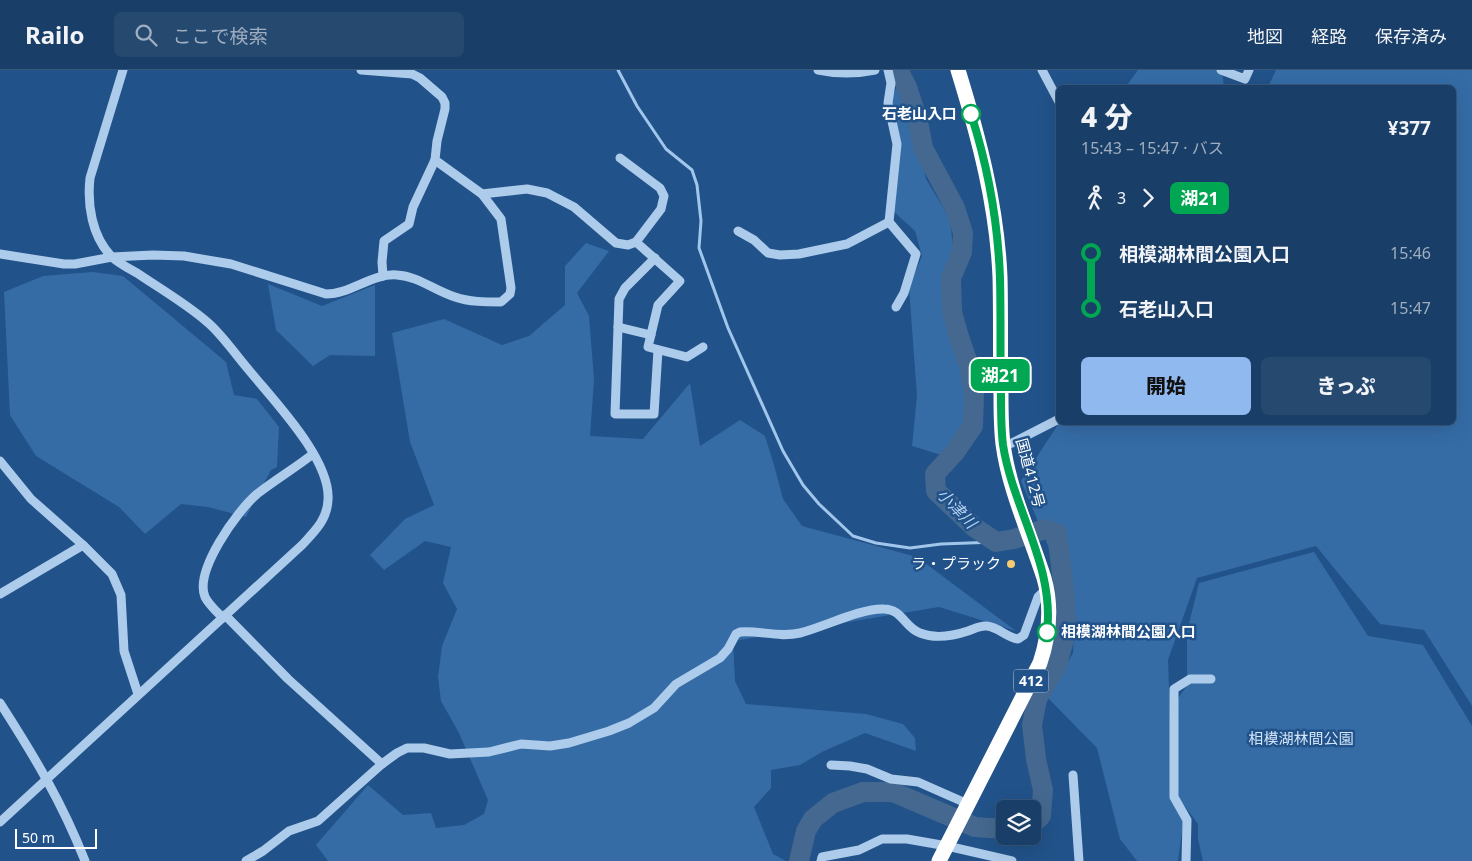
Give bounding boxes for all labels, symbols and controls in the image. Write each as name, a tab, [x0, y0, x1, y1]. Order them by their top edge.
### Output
search box	[114, 12, 464, 57]
text: Railo	[25, 18, 84, 51]
icon: search	[132, 21, 160, 49]
text: ここで検索	[172, 23, 267, 49]
text: 地図	[1247, 24, 1283, 48]
text: 経路	[1311, 24, 1347, 48]
text: 保存済み	[1375, 24, 1447, 48]
text: 4 分	[1081, 97, 1132, 135]
place label: 石老山入口	[882, 103, 957, 123]
marker: 石老山入口	[961, 104, 981, 124]
text: ¥377	[1388, 115, 1431, 141]
text: 15:43 – 15:47 · バス	[1081, 137, 1224, 159]
icon: walk	[1081, 184, 1109, 212]
icon: forward	[1134, 184, 1162, 212]
text: 湖21	[1180, 186, 1219, 210]
text: 3	[1117, 187, 1126, 209]
text: 相模湖林間公園入口	[1119, 241, 1290, 267]
text: 15:46	[1390, 242, 1431, 264]
text: 石老山入口	[1119, 296, 1214, 322]
text: 15:47	[1390, 297, 1431, 319]
button: 開始	[1081, 357, 1251, 415]
button: きっぷ	[1261, 357, 1431, 415]
line badge: 湖21	[971, 359, 1029, 391]
text: 湖21	[981, 363, 1019, 387]
street label: 国道412号	[1012, 436, 1050, 509]
water label: 小津川	[932, 483, 983, 534]
place label: ラ・プラック	[911, 553, 1001, 573]
marker: ラ・プラック	[1005, 558, 1017, 570]
place label: 相模湖林間公園入口	[1061, 621, 1196, 641]
marker: 相模湖林間公園入口	[1037, 622, 1057, 642]
road number: 412	[1014, 670, 1048, 692]
park label: 相模湖林間公園	[1248, 728, 1354, 748]
map controls	[996, 800, 1041, 845]
button: layers	[996, 800, 1041, 845]
scale bar	[15, 826, 98, 849]
text: 50 m	[22, 828, 55, 847]

